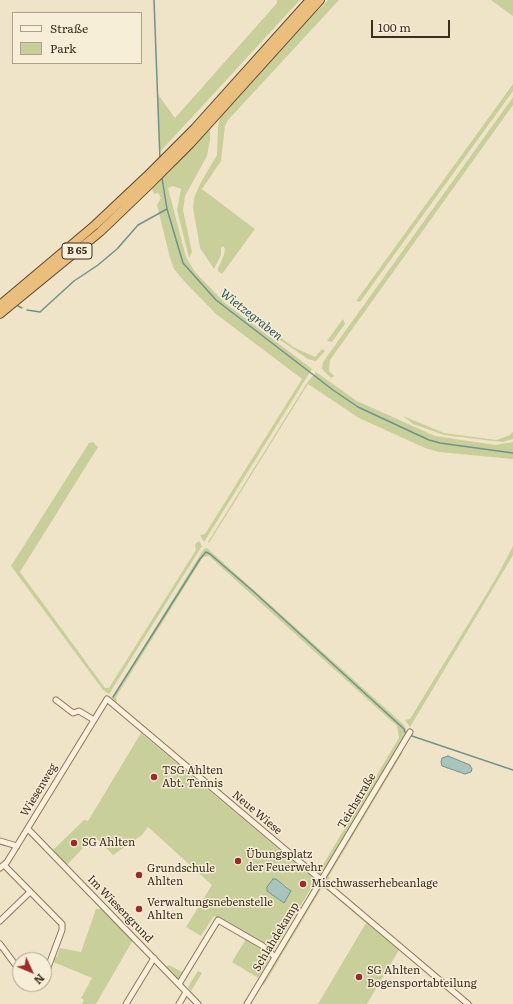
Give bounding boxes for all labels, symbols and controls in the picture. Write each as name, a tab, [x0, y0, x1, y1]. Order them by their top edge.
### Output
legend	[12, 12, 142, 64]
scale bar	[373, 12, 452, 38]
text: 100 m	[378, 18, 411, 36]
text: Straße	[50, 19, 88, 37]
text: Park	[50, 39, 76, 57]
road number: B 65	[62, 243, 92, 259]
water label: Wietzegraben	[217, 286, 285, 344]
street label: Wiesenweg	[18, 761, 60, 819]
place label: TSG Ahlten Abt. Tennis	[162, 764, 223, 790]
street label: Teichstraße	[335, 771, 379, 831]
marker: TSG Ahlten Abt. Tennis	[149, 772, 159, 782]
street label: Neue Wiese	[229, 788, 285, 838]
place label: SG Ahlten	[82, 836, 135, 850]
marker: SG Ahlten	[69, 838, 79, 848]
place label: Übungsplatz der Feuerwehr	[246, 848, 323, 874]
marker: Übungsplatz der Feuerwehr	[233, 856, 243, 866]
place label: Grundschule Ahlten	[147, 862, 215, 888]
marker: Grundschule Ahlten	[134, 870, 144, 880]
street label: Im Wiesengrund	[85, 873, 155, 945]
place label: Mischwasserhebeanlage	[311, 877, 438, 891]
marker: Mischwasserhebeanlage	[298, 879, 308, 889]
place label: Verwaltungsnebenstelle Ahlten	[147, 896, 273, 922]
street label: Schlahdekamp	[250, 900, 302, 974]
marker: Verwaltungsnebenstelle Ahlten	[134, 904, 144, 914]
north arrow	[12, 952, 52, 992]
place label: SG Ahlten Bogensportabteilung	[367, 964, 477, 990]
text: N	[31, 971, 49, 989]
marker: SG Ahlten Bogensportabteilung	[354, 972, 364, 982]

